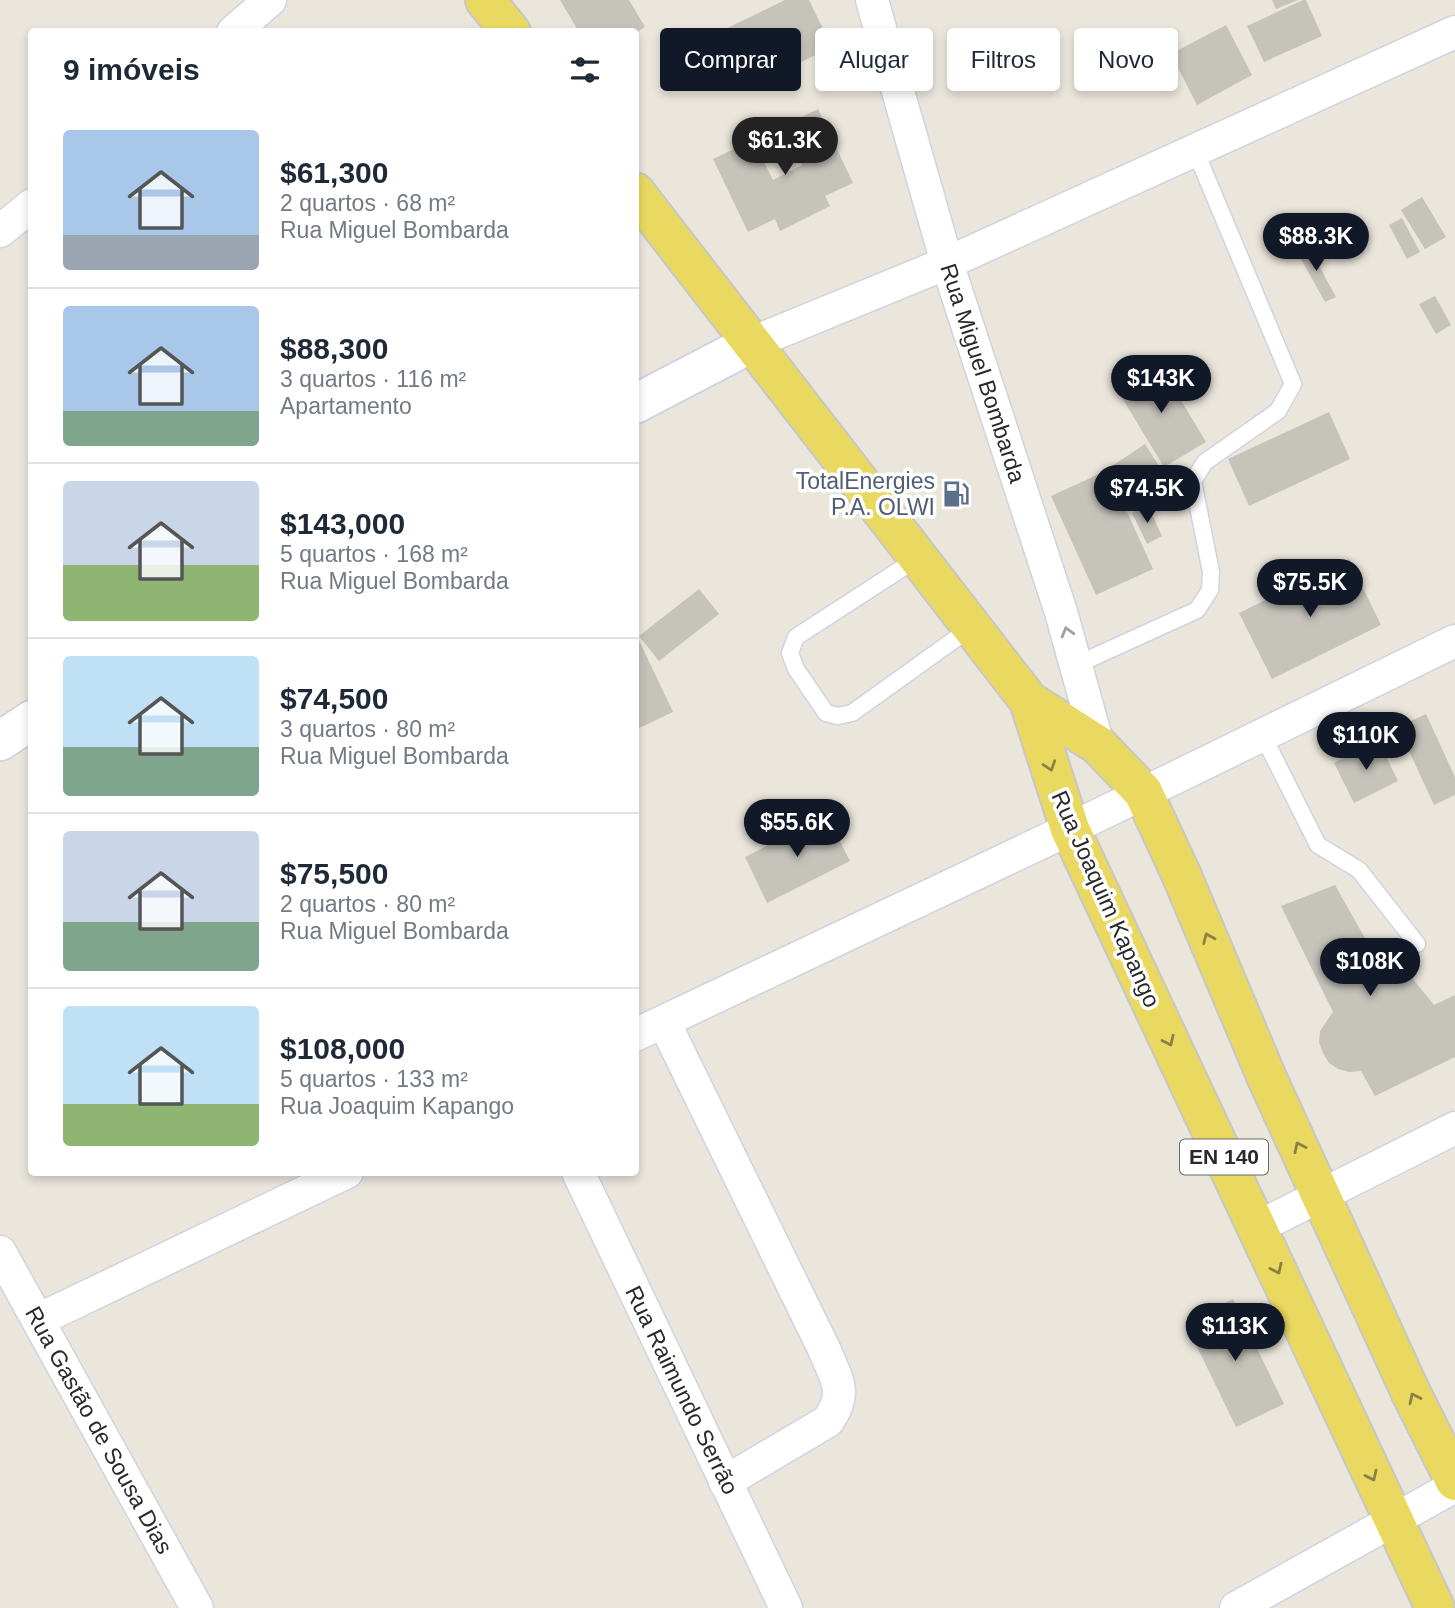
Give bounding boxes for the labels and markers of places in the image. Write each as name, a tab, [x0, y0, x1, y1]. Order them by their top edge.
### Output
pin: $61.3K	[728, 118, 842, 177]
pin: $88.3K	[1259, 214, 1373, 273]
pin: $143K	[1112, 356, 1210, 415]
pin: $74.5K	[1090, 466, 1204, 525]
place label: TotalEnergies P.A. OLWI	[796, 468, 935, 520]
fuel station icon: TotalEnergies P.A. OLWI	[941, 479, 971, 509]
pin: $75.5K	[1253, 560, 1367, 619]
pin: $110K	[1317, 712, 1415, 772]
pin: $55.6K	[740, 800, 854, 859]
pin: $108K	[1321, 939, 1419, 998]
pin: $113K	[1186, 1304, 1284, 1363]

